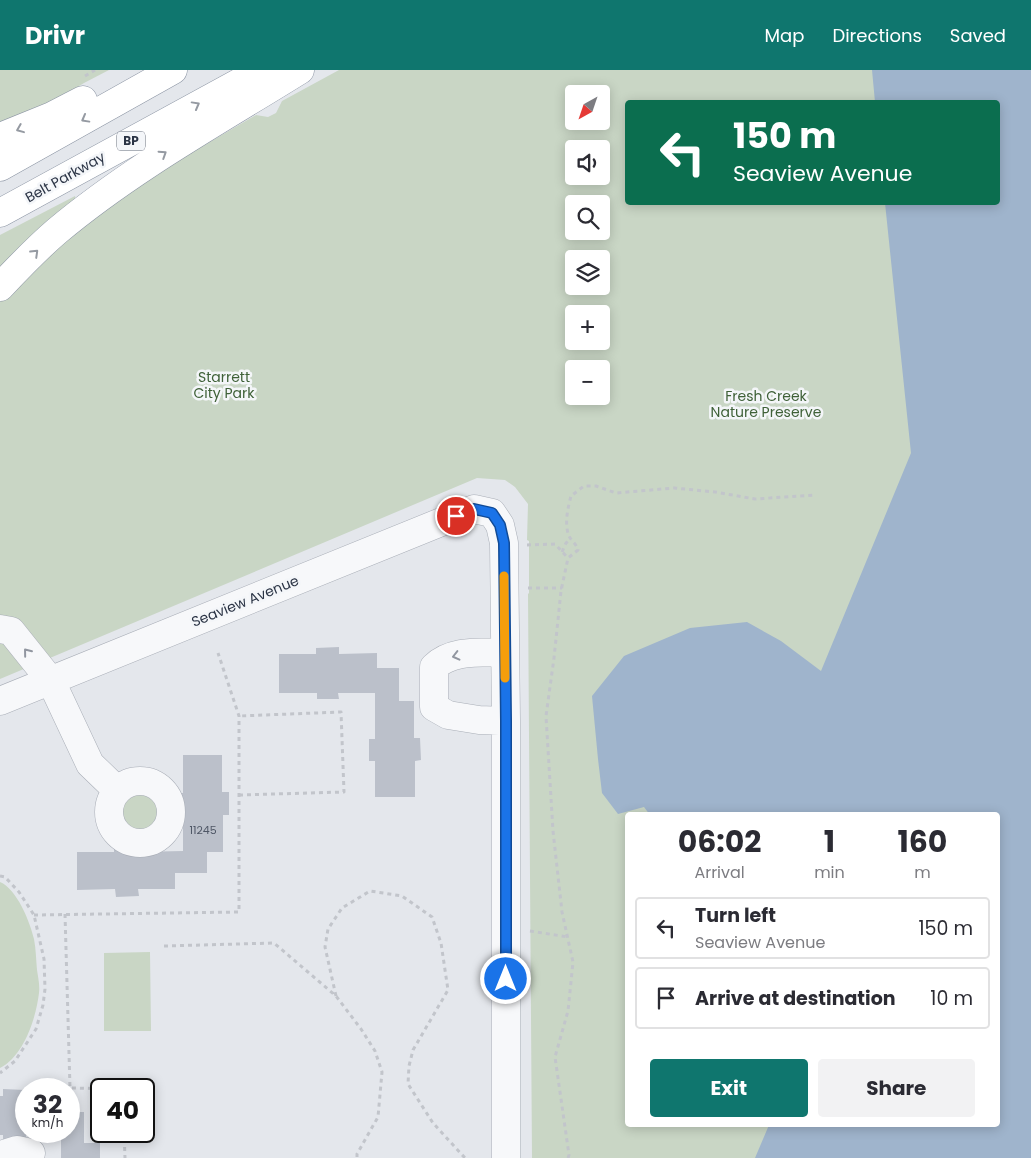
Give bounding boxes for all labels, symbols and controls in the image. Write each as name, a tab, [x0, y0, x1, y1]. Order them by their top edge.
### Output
text: Drivr	[25, 19, 85, 52]
text: Map	[765, 23, 804, 48]
text: Directions	[832, 23, 922, 48]
text: Saved	[950, 23, 1006, 48]
north arrow	[565, 85, 610, 130]
map controls	[565, 85, 610, 405]
one-way arrow	[191, 101, 200, 111]
text: 150 m	[733, 111, 836, 160]
one-way arrow	[81, 113, 90, 123]
icon: left	[650, 120, 715, 185]
one-way arrow	[16, 123, 25, 133]
road number: BP	[117, 131, 145, 150]
button: sound	[565, 140, 610, 185]
street label: Belt Parkway	[22, 147, 109, 207]
one-way arrow	[158, 151, 167, 161]
text: Seaview Avenue	[733, 158, 912, 189]
button: search	[565, 195, 610, 240]
one-way arrow	[29, 250, 38, 259]
button: layers	[565, 250, 610, 295]
button: +	[565, 305, 610, 350]
button: −	[565, 360, 610, 405]
park label: Starrett City Park	[194, 367, 255, 403]
park label: Fresh Creek Nature Preserve	[711, 386, 822, 422]
pin	[435, 495, 477, 537]
icon: arrive	[442, 502, 470, 530]
street label: Seaview Avenue	[188, 570, 302, 632]
one-way arrow	[24, 648, 33, 657]
one-way arrow	[452, 650, 461, 661]
text: 06:02	[678, 820, 762, 863]
text: 1	[824, 820, 835, 863]
text: 160	[897, 820, 947, 863]
house number: 11245	[189, 822, 217, 838]
text: Arrival	[694, 861, 745, 884]
text: min	[814, 861, 845, 884]
text: m	[914, 861, 931, 884]
text: Turn left	[695, 902, 776, 929]
icon: left	[652, 914, 680, 942]
text: 150 m	[918, 915, 973, 942]
text: Seaview Avenue	[695, 931, 825, 954]
position arrow	[479, 952, 531, 1004]
icon: arrive	[652, 984, 680, 1012]
text: Arrive at destination	[695, 985, 896, 1012]
text: 10 m	[930, 985, 973, 1012]
button: Exit	[650, 1059, 808, 1117]
button: Share	[818, 1059, 975, 1117]
speed limit sign: 40	[90, 1078, 155, 1143]
text: 32	[33, 1087, 62, 1122]
text: km/h	[32, 1114, 63, 1131]

